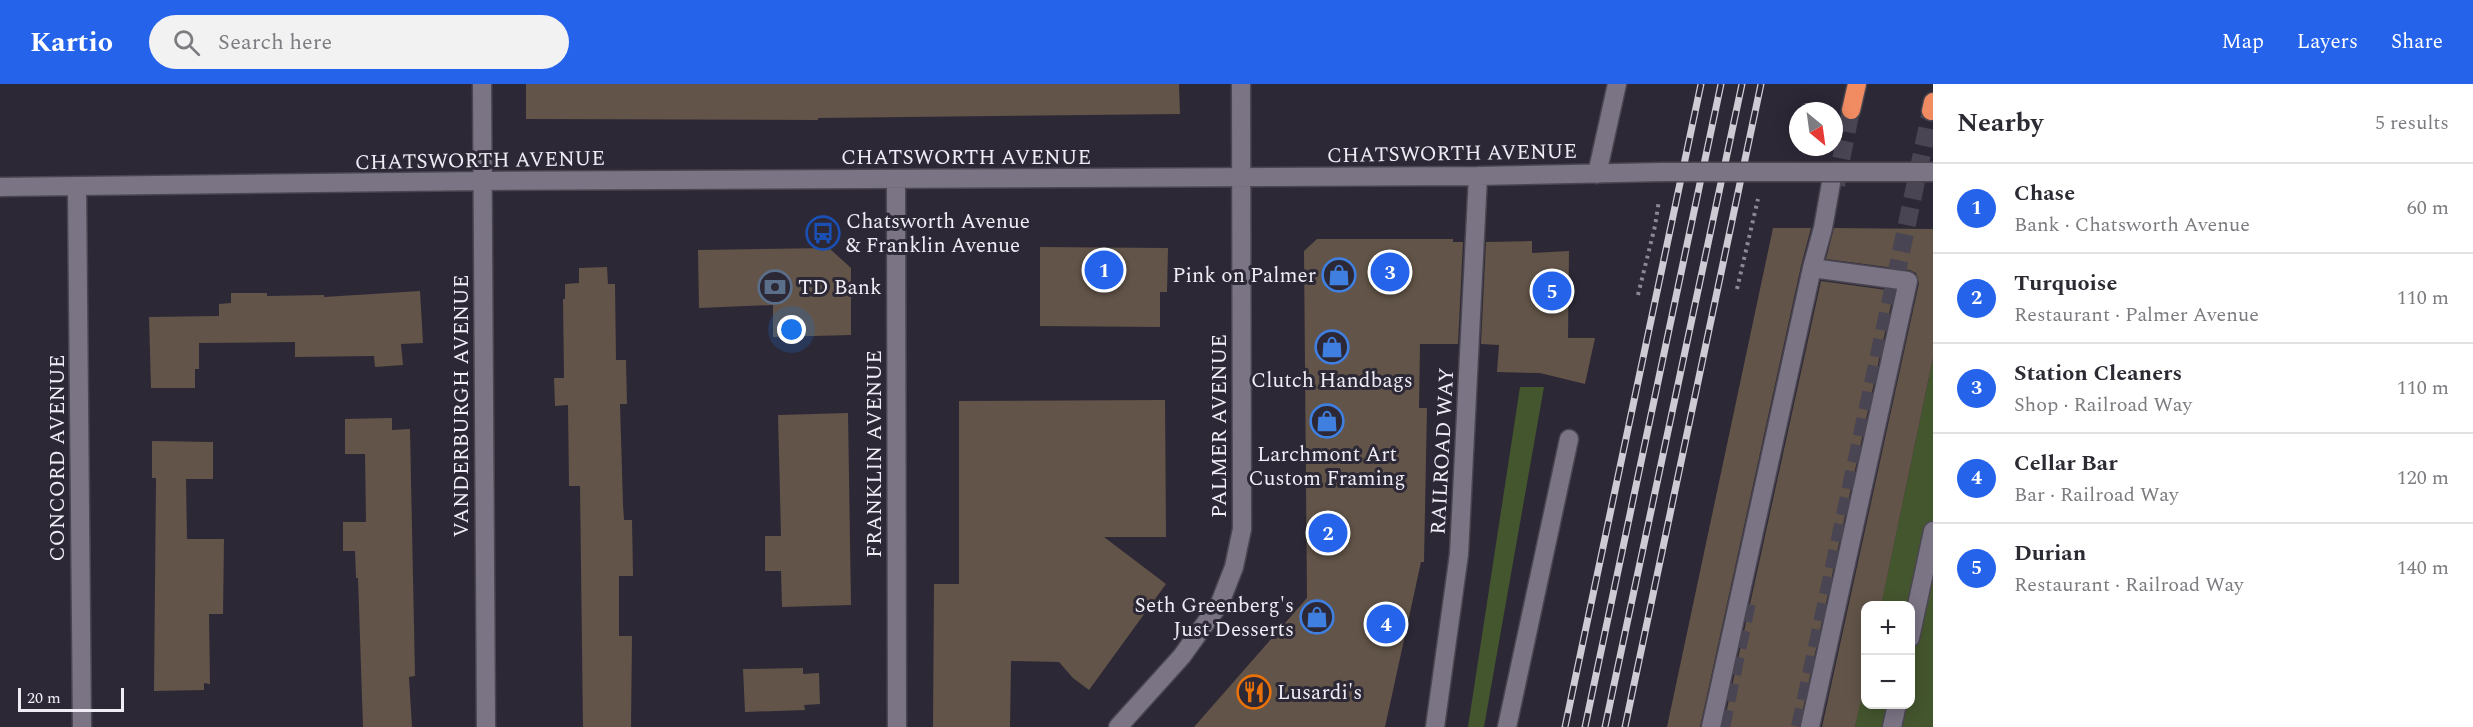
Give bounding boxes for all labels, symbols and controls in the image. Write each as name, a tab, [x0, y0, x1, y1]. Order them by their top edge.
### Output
search box	[149, 15, 569, 69]
text: Kartio	[30, 21, 113, 64]
icon: search	[170, 26, 203, 59]
text: Search here	[218, 26, 332, 59]
text: Map	[2222, 26, 2264, 58]
text: Layers	[2297, 26, 2358, 58]
text: Share	[2391, 26, 2443, 58]
north arrow	[1789, 102, 1843, 156]
text: Nearby	[1957, 103, 2043, 143]
text: 5 results	[2375, 108, 2449, 138]
street label: CHATSWORTH AVENUE	[1327, 136, 1577, 172]
street label: CHATSWORTH AVENUE	[841, 142, 1091, 174]
street label: CHATSWORTH AVENUE	[355, 143, 605, 179]
text: Chase	[2014, 177, 2075, 210]
text: 1	[1971, 193, 1982, 223]
text: 60 m	[2407, 193, 2449, 223]
place label: Chatsworth Avenue & Franklin Avenue	[846, 206, 1030, 262]
text: Bank · Chatsworth Avenue	[2014, 210, 2250, 240]
bus stop icon: Chatsworth Avenue & Franklin Avenue	[805, 215, 841, 251]
pin: 1	[1084, 248, 1124, 292]
pin: 3	[1370, 250, 1410, 294]
shop icon: Pink on Palmer	[1321, 257, 1357, 293]
place label: Pink on Palmer	[1172, 260, 1316, 292]
text: Turquoise	[2014, 267, 2117, 300]
pin: 5	[1532, 268, 1572, 314]
bank icon: TD Bank	[757, 269, 793, 305]
place label: TD Bank	[798, 272, 882, 304]
street label: VANDERBURGH AVENUE	[446, 274, 478, 538]
text: 2	[1971, 283, 1982, 313]
text: 110 m	[2397, 283, 2449, 313]
text: Restaurant · Palmer Avenue	[2014, 300, 2259, 330]
your location	[777, 315, 806, 344]
shop icon: Clutch Handbags	[1314, 329, 1350, 365]
street label: PALMER AVENUE	[1204, 334, 1236, 518]
street label: FRANKLIN AVENUE	[859, 350, 891, 558]
street label: CONCORD AVENUE	[42, 355, 74, 561]
text: Station Cleaners	[2014, 357, 2182, 390]
place label: Clutch Handbags	[1251, 365, 1413, 397]
street label: RAILROAD WAY	[1423, 367, 1463, 535]
text: 3	[1971, 373, 1982, 403]
text: 110 m	[2397, 373, 2449, 403]
text: Shop · Railroad Way	[2014, 390, 2192, 420]
shop icon: Larchmont Art Custom Framing	[1309, 403, 1345, 439]
place label: Larchmont Art Custom Framing	[1248, 439, 1406, 495]
text: Cellar Bar	[2014, 447, 2118, 480]
text: 4	[1971, 463, 1982, 493]
text: 120 m	[2397, 463, 2449, 493]
text: Bar · Railroad Way	[2014, 480, 2179, 510]
pin: 2	[1308, 510, 1348, 556]
text: Durian	[2014, 537, 2086, 570]
text: 5	[1971, 553, 1982, 583]
text: 140 m	[2397, 553, 2449, 583]
text: Restaurant · Railroad Way	[2014, 570, 2244, 600]
place label: Seth Greenberg's Just Desserts	[1134, 590, 1294, 646]
shop icon: Seth Greenberg's Just Desserts	[1299, 599, 1335, 635]
map controls	[1861, 601, 1915, 709]
button: +	[1861, 601, 1915, 655]
pin: 4	[1366, 602, 1406, 646]
button: −	[1861, 655, 1915, 709]
restaurant icon: Lusardi's	[1236, 674, 1272, 710]
place label: Lusardi's	[1277, 677, 1362, 709]
scale bar	[18, 685, 124, 712]
text: 20 m	[27, 686, 61, 710]

